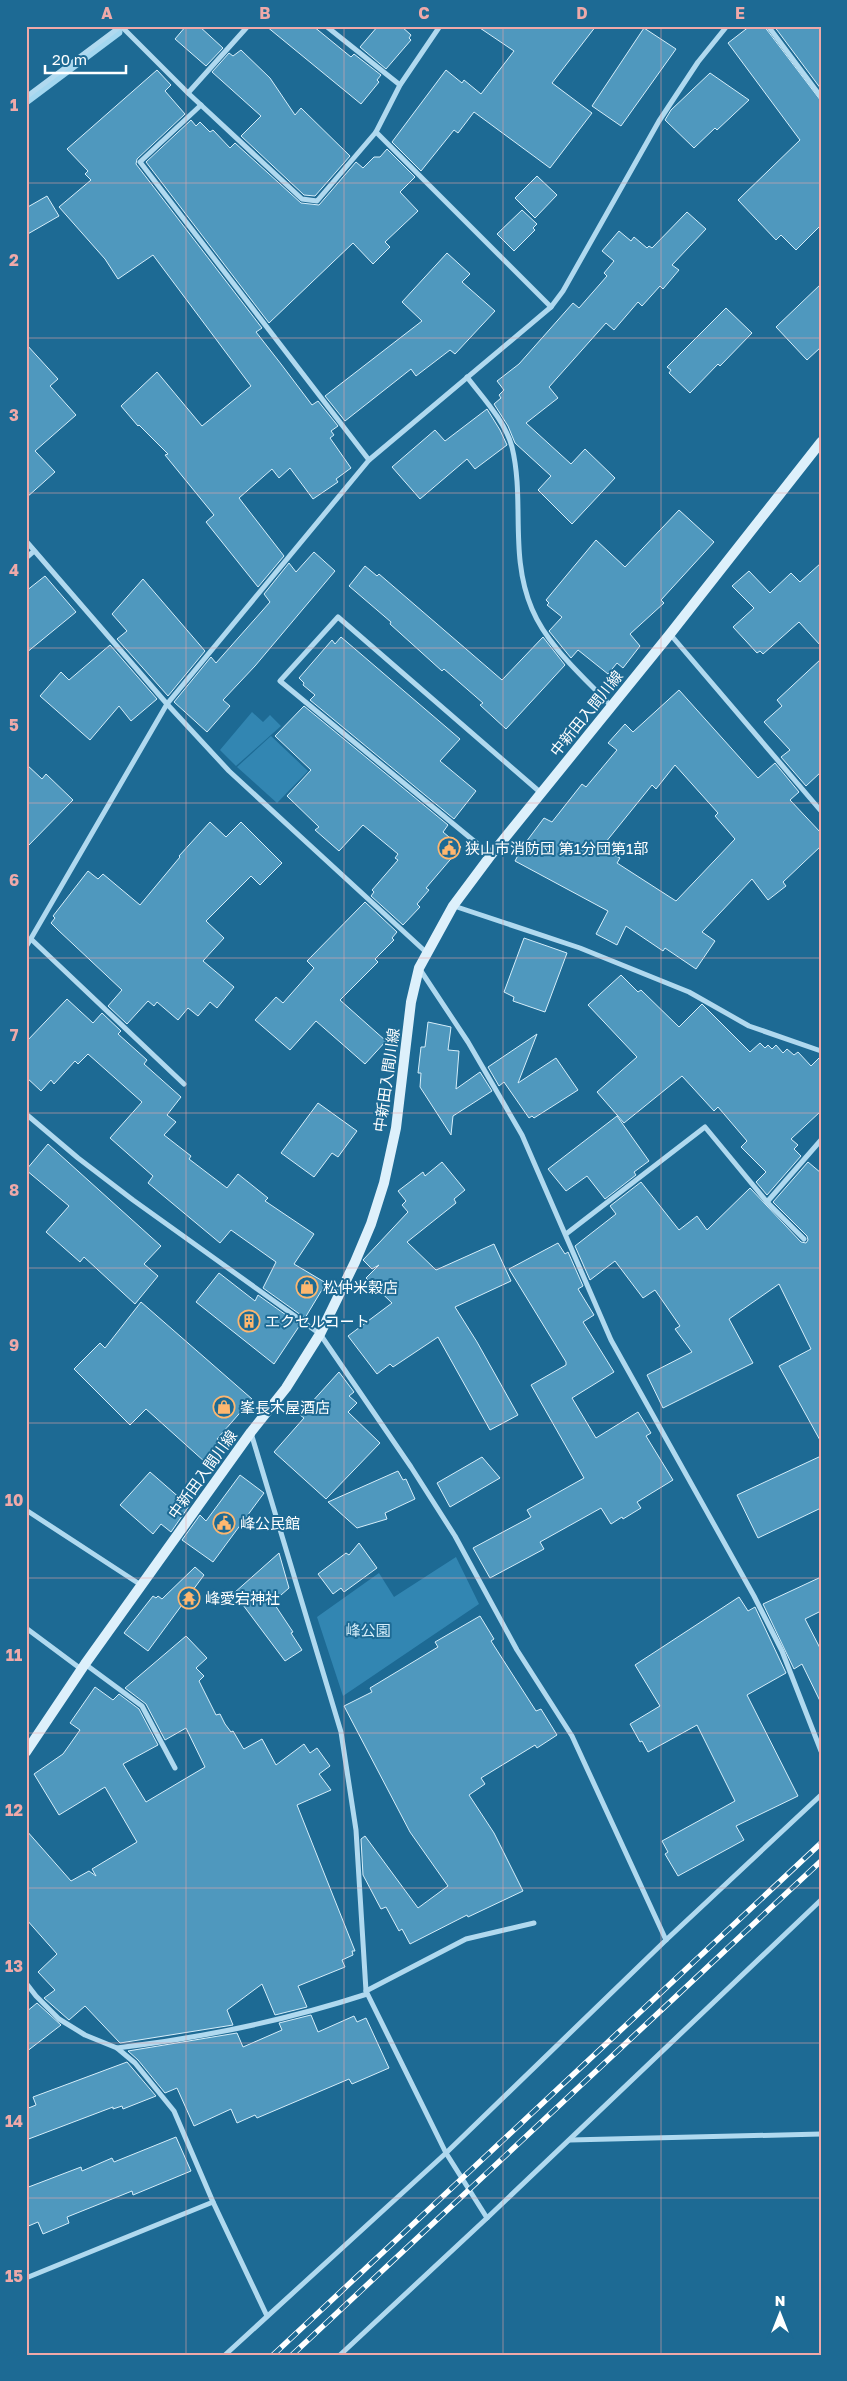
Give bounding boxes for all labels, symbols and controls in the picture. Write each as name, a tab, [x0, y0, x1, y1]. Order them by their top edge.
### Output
text: A	[101, 3, 113, 23]
text: B	[259, 3, 271, 23]
text: C	[418, 3, 430, 23]
text: D	[576, 3, 588, 23]
text: E	[735, 3, 745, 23]
scale bar	[45, 42, 126, 74]
text: 20 m	[52, 50, 87, 68]
text: 1	[10, 95, 18, 115]
text: 2	[9, 250, 19, 270]
text: 3	[9, 405, 19, 425]
text: 4	[9, 560, 19, 580]
street label: 中新田入間川線	[546, 667, 626, 759]
text: 5	[9, 715, 19, 735]
public building icon: 狭山市消防団 第1分団第1部	[437, 836, 461, 860]
place label: 狭山市消防団 第1分団第1部	[465, 839, 648, 857]
text: 6	[9, 870, 19, 890]
text: 7	[10, 1025, 19, 1045]
street label: 中新田入間川線	[370, 1027, 402, 1133]
text: 8	[9, 1180, 19, 1200]
shop icon: 松仲米穀店	[295, 1275, 319, 1299]
place label: 松仲米穀店	[323, 1278, 398, 1296]
building icon: エクセルコート	[237, 1309, 261, 1333]
place label: エクセルコート	[265, 1312, 370, 1330]
text: 9	[9, 1335, 19, 1355]
shop icon: 峯長木屋酒店	[212, 1395, 236, 1419]
place label: 峯長木屋酒店	[240, 1398, 330, 1416]
street label: 中新田入間川線	[164, 1426, 240, 1522]
text: 10	[5, 1490, 23, 1510]
public building icon: 峰公民館	[212, 1511, 236, 1535]
place label: 峰公民館	[240, 1514, 300, 1532]
temple icon: 峰愛宕神社	[177, 1586, 201, 1610]
place label: 峰愛宕神社	[205, 1589, 280, 1607]
park label: 峰公園	[345, 1621, 391, 1639]
text: 11	[6, 1645, 22, 1665]
text: 12	[5, 1800, 23, 1820]
text: 13	[5, 1956, 23, 1976]
text: 14	[5, 2111, 23, 2131]
text: 15	[5, 2266, 23, 2286]
north arrow	[754, 2288, 804, 2338]
text: N	[775, 2292, 785, 2309]

